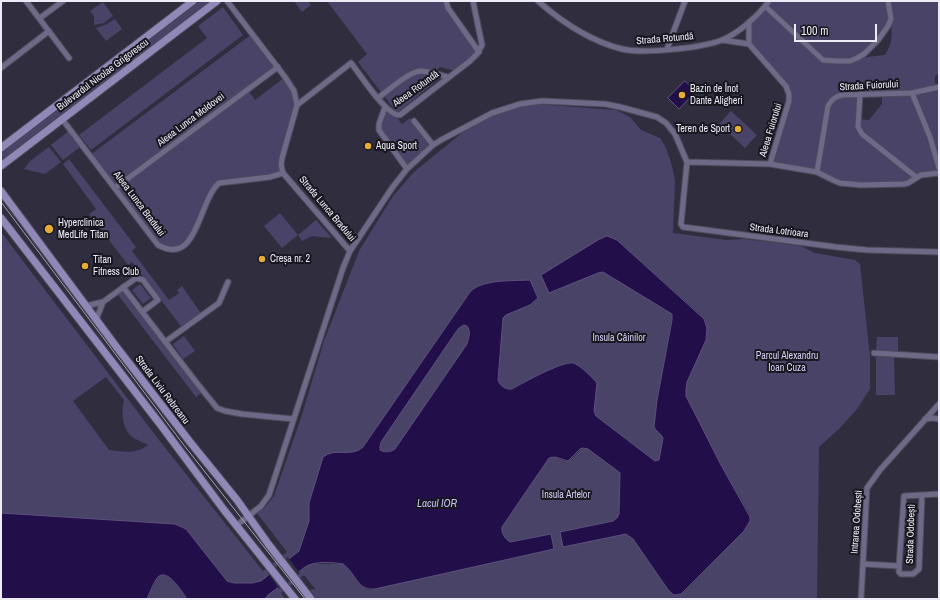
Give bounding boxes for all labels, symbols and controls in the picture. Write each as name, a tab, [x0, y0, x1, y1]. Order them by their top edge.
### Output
scale bar	[796, 16, 879, 42]
text: 100 m	[801, 23, 828, 39]
street label: Strada Rotundă	[636, 31, 694, 47]
street label: Bulevardul Nicolae Grigorescu	[55, 37, 151, 113]
street label: Aleea Rotundă	[391, 68, 441, 110]
street label: Strada Fuiorului	[839, 78, 899, 94]
place label: Bazin de Înot Dante Aligheri	[690, 83, 742, 106]
marker: Bazin de Înot Dante Aligheri	[677, 90, 687, 100]
street label: Aleea Lunca Moldovei	[155, 91, 227, 149]
street label: Aleea Fuiorului	[757, 102, 785, 158]
place label: Teren de Sport	[676, 123, 730, 135]
marker: Teren de Sport	[733, 124, 743, 134]
place label: Aqua Sport	[376, 140, 417, 152]
marker: Aqua Sport	[363, 141, 373, 151]
street label: Aleea Lunca Bradului	[111, 169, 167, 239]
street label: Strada Lunca Bradului	[296, 174, 358, 244]
place label: Hyperclinica MedLife Titan	[58, 217, 108, 240]
street label: Strada Lotrioara	[749, 221, 809, 241]
marker: Hyperclinica MedLife Titan	[43, 223, 55, 235]
place label: Creșa nr. 2	[270, 253, 310, 265]
place label: Titan Fitness Club	[93, 254, 139, 278]
marker: Creșa nr. 2	[257, 254, 267, 264]
marker: Titan Fitness Club	[80, 261, 90, 271]
park label: Insula Câinilor	[593, 332, 645, 344]
park label: Parcul Alexandru Ioan Cuza	[756, 350, 818, 374]
street label: Strada Liviu Rebreanu	[132, 353, 192, 427]
park label: Insula Artelor	[542, 489, 590, 501]
street label: Intrarea Odobești	[849, 490, 865, 554]
water label: Lacul IOR	[417, 497, 457, 511]
street label: Strada Odobești	[904, 504, 918, 564]

